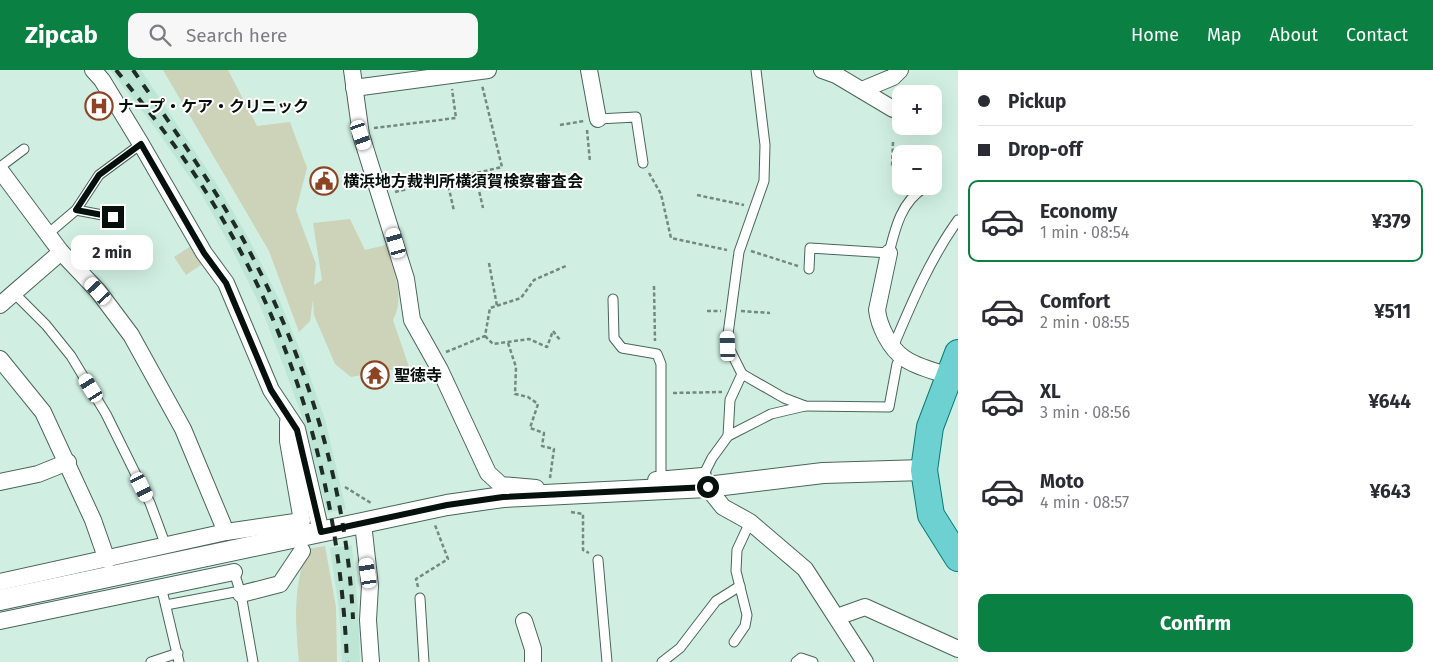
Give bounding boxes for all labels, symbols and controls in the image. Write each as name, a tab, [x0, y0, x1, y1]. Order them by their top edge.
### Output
search box	[128, 13, 478, 58]
text: Zipcab	[25, 21, 98, 49]
icon: search	[146, 21, 174, 49]
text: Search here	[186, 24, 287, 47]
text: Home	[1131, 24, 1179, 46]
text: Map	[1207, 24, 1241, 46]
text: About	[1269, 24, 1318, 46]
text: Contact	[1346, 24, 1408, 46]
map controls	[892, 85, 942, 195]
button: +	[892, 85, 942, 135]
text: Pickup	[1008, 90, 1066, 113]
hospital icon: ナープ・ケア・クリニック	[84, 91, 114, 121]
place label: ナープ・ケア・クリニック	[118, 97, 309, 116]
car	[349, 118, 372, 152]
text: Drop-off	[1008, 138, 1082, 161]
button: −	[892, 145, 942, 195]
public building icon: 横浜地方裁判所横須賀検察審査会	[309, 166, 339, 196]
place label: 横浜地方裁判所横須賀検察審査会	[343, 172, 583, 191]
icon: car	[980, 199, 1025, 244]
text: Economy	[1040, 200, 1117, 223]
route end	[102, 206, 124, 228]
text: ¥379	[1371, 210, 1411, 233]
text: 1 min · 08:54	[1040, 223, 1129, 242]
car	[384, 227, 407, 259]
callout: 2 min	[72, 234, 154, 270]
text: 2 min	[92, 243, 132, 262]
car	[82, 275, 113, 307]
icon: car	[980, 289, 1025, 334]
text: Comfort	[1040, 290, 1110, 313]
text: ¥511	[1374, 300, 1411, 323]
text: 2 min · 08:55	[1040, 313, 1130, 332]
car	[719, 331, 736, 361]
temple icon: 聖徳寺	[360, 360, 390, 390]
place label: 聖徳寺	[394, 366, 442, 385]
car	[76, 371, 105, 405]
icon: car	[980, 379, 1025, 424]
text: XL	[1040, 380, 1061, 403]
text: ¥644	[1369, 390, 1411, 413]
text: 3 min · 08:56	[1040, 403, 1130, 422]
icon: car	[980, 469, 1025, 514]
car	[128, 470, 155, 504]
text: Moto	[1040, 470, 1084, 493]
route start	[697, 476, 719, 498]
text: ¥643	[1370, 480, 1411, 503]
text: 4 min · 08:57	[1040, 493, 1129, 512]
car	[358, 557, 377, 589]
button: Confirm	[978, 594, 1413, 652]

